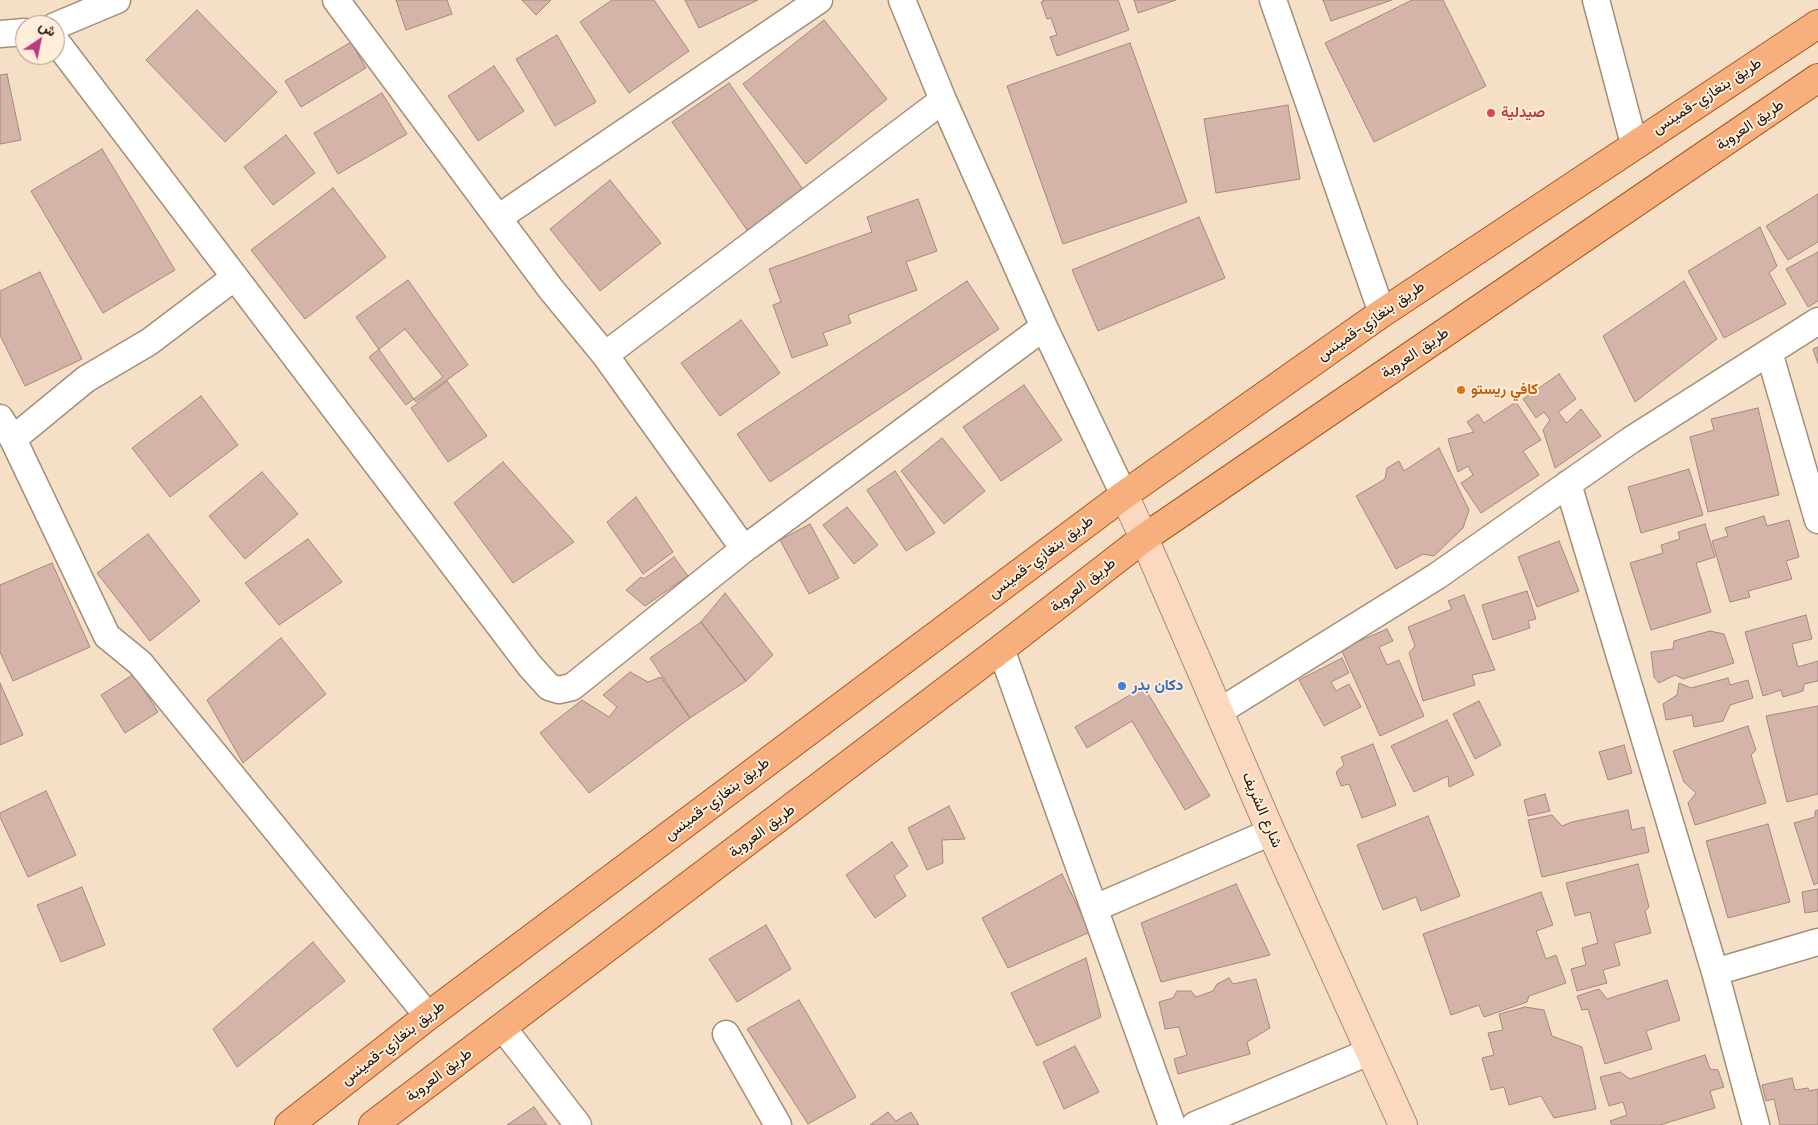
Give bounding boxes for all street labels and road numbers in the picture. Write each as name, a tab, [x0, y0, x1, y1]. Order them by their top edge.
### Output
street label: طريق بنغازي-قمينس	[1649, 54, 1765, 138]
street label: طريق العروبة	[1713, 96, 1787, 154]
street label: طريق بنغازي-قمينس	[1314, 277, 1428, 365]
street label: طريق العروبة	[1378, 324, 1452, 382]
street label: طريق بنغازي-قمينس	[985, 512, 1097, 602]
street label: طريق العروبة	[1047, 554, 1119, 616]
street label: طريق بنغازي-قمينس	[661, 754, 773, 844]
street label: شارع الشريف	[1238, 770, 1286, 850]
street label: طريق العروبة	[726, 800, 798, 862]
street label: طريق بنغازي-قمينس	[338, 997, 448, 1089]
street label: طريق العروبة	[403, 1044, 475, 1106]

